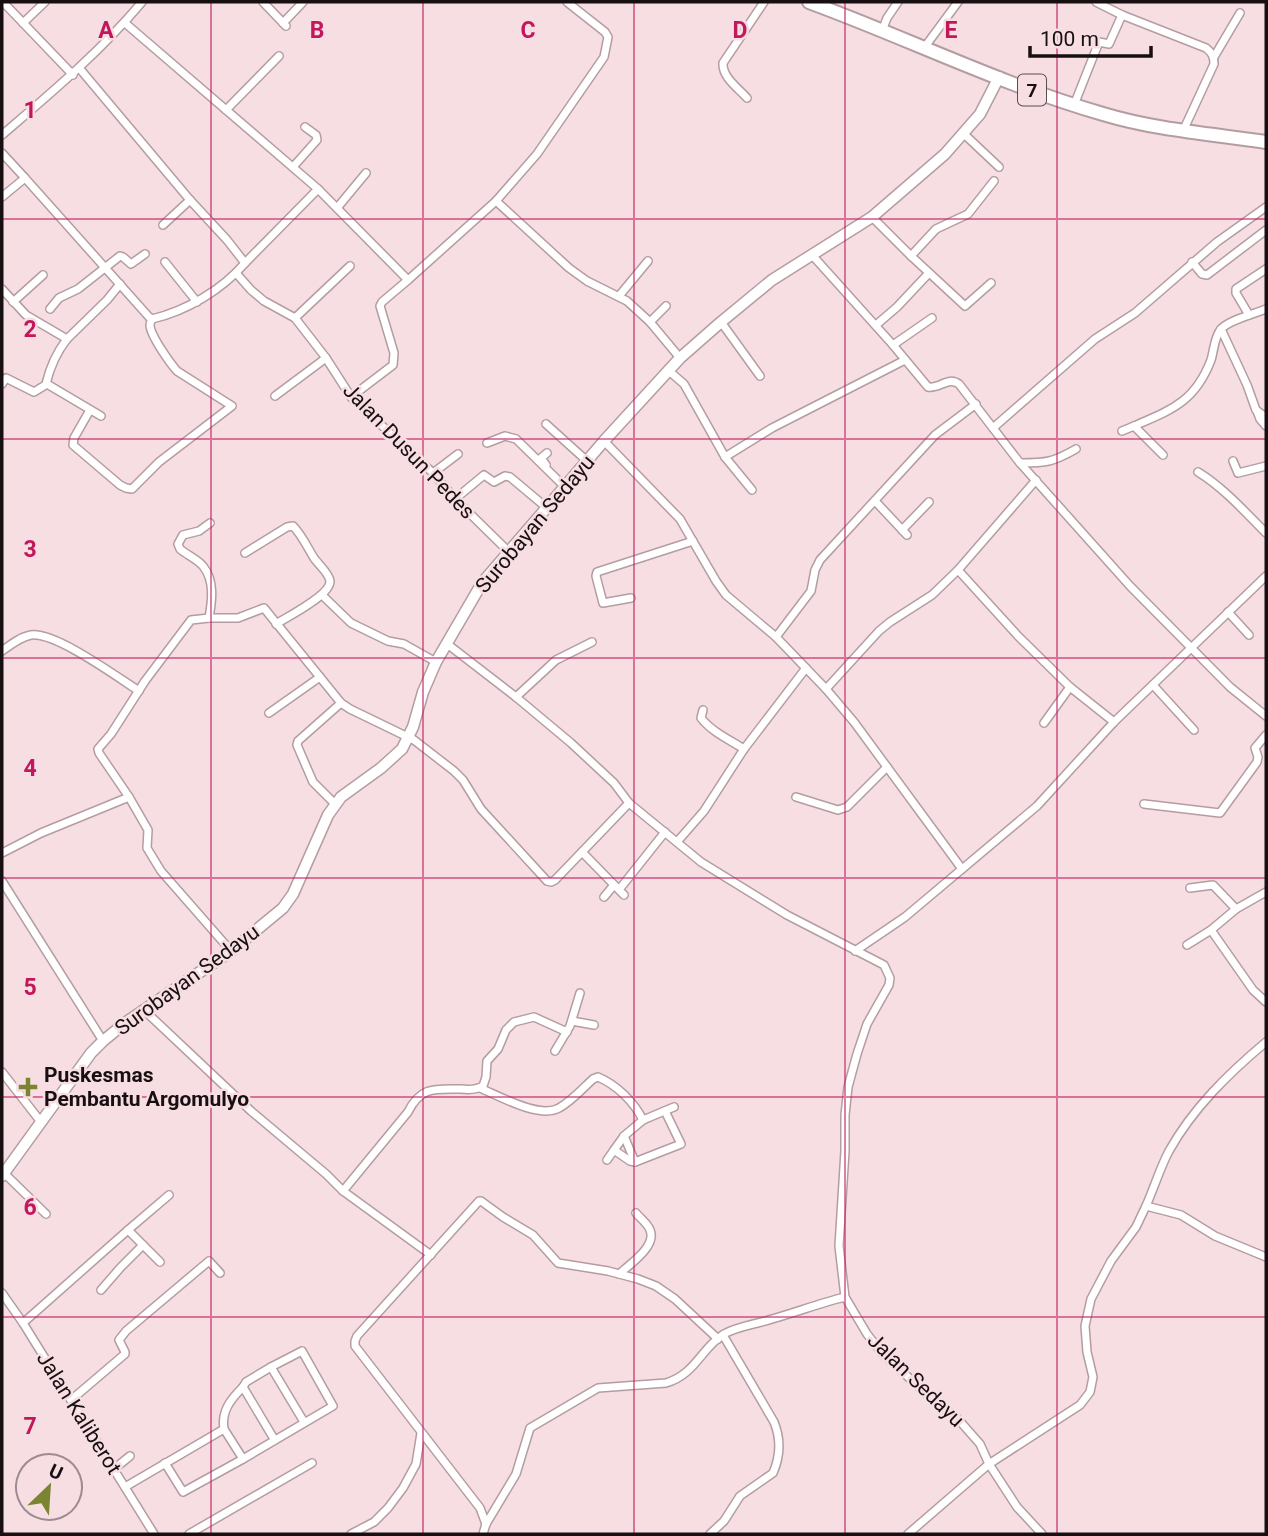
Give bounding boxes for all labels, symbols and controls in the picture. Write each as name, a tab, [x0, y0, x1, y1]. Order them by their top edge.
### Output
scale bar	[1030, 14, 1151, 58]
text: A	[98, 17, 114, 44]
text: B	[310, 17, 324, 44]
text: C	[520, 17, 536, 44]
text: D	[733, 17, 747, 44]
text: E	[945, 17, 958, 44]
text: 100 m	[1040, 27, 1099, 51]
road number: 7	[1018, 74, 1046, 106]
text: 1	[23, 97, 37, 124]
text: 2	[23, 316, 37, 343]
street label: Jalan Dusun Pedes	[338, 378, 480, 524]
street label: Surobayan Sedayu	[470, 450, 600, 598]
text: 3	[23, 536, 37, 563]
text: 4	[23, 755, 37, 782]
street label: Surobayan Sedayu	[110, 920, 264, 1040]
text: 5	[23, 974, 37, 1001]
place label: Puskesmas Pembantu Argomulyo	[44, 1063, 249, 1111]
marker: Puskesmas Pembantu Argomulyo	[18, 1077, 38, 1097]
text: 6	[23, 1194, 37, 1221]
street label: Jalan Sedayu	[863, 1328, 969, 1432]
street label: Jalan Kaliberot	[32, 1347, 126, 1479]
text: 7	[23, 1413, 37, 1440]
north arrow	[14, 1452, 84, 1522]
text: U	[45, 1459, 67, 1485]

